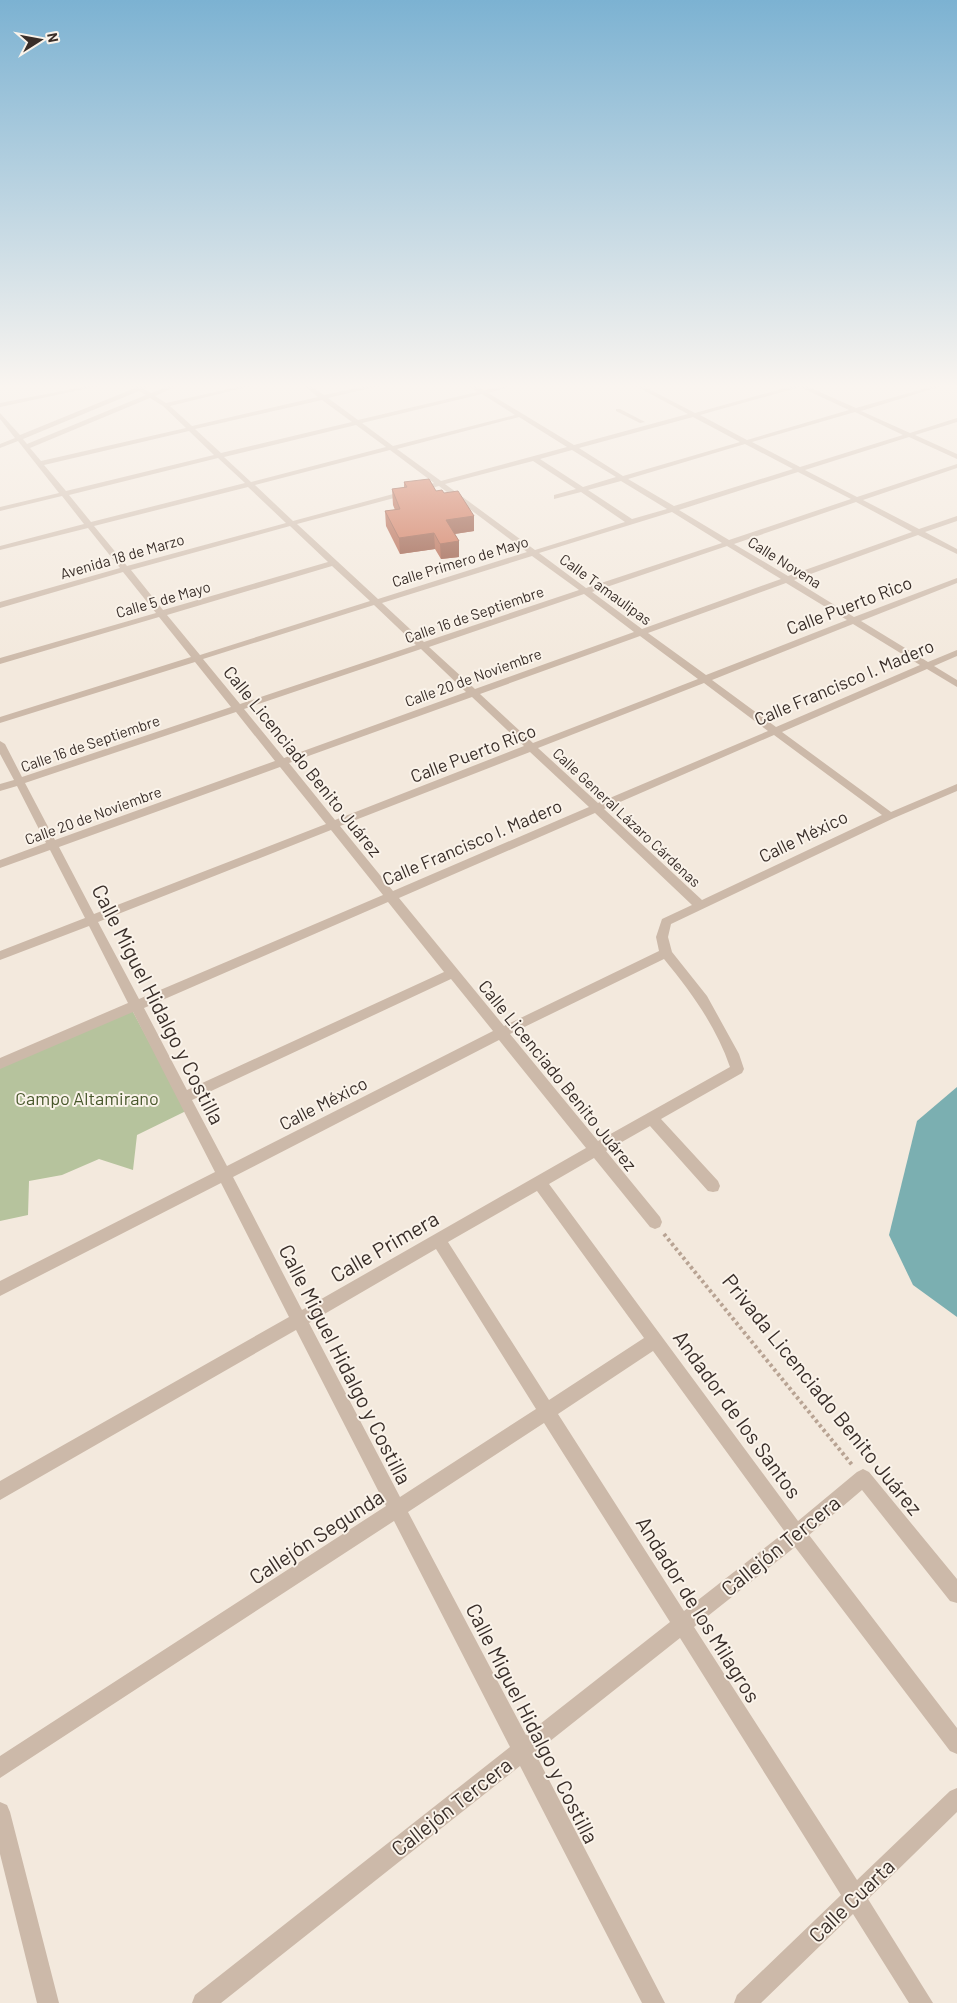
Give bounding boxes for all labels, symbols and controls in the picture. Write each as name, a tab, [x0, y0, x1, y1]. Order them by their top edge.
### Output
north arrow	[15, 15, 65, 65]
text: N	[44, 31, 62, 44]
street label: Avenida 18 de Marzo	[58, 530, 186, 582]
street label: Calle Primero de Mayo	[390, 532, 530, 590]
street label: Calle Novena	[745, 532, 825, 592]
street label: Calle Tamaulipas	[557, 550, 655, 628]
street label: Calle Puerto Rico	[783, 571, 915, 639]
street label: Calle 5 de Mayo	[114, 577, 212, 621]
street label: Calle 16 de Septiembre	[402, 582, 546, 646]
street label: Calle Francisco I. Madero	[751, 634, 937, 730]
street label: Calle 20 de Noviembre	[402, 644, 544, 710]
street label: Calle Licenciado Benito Juárez	[219, 661, 387, 861]
street label: Calle 16 de Septiembre	[18, 711, 162, 775]
street label: Calle Puerto Rico	[407, 719, 539, 787]
street label: Calle General Lázaro Cárdenas	[549, 744, 705, 890]
street label: Calle 20 de Noviembre	[22, 782, 164, 848]
street label: Calle Francisco I. Madero	[379, 794, 565, 890]
street label: Calle México	[755, 805, 851, 867]
street label: Calle Miguel Hidalgo y Costilla	[87, 880, 231, 1128]
street label: Calle Licenciado Benito Juárez	[474, 975, 642, 1175]
street label: Calle México	[275, 1071, 371, 1135]
park label: Campo Altamirano	[15, 1087, 159, 1109]
street label: Calle Primera	[326, 1205, 442, 1287]
street label: Calle Miguel Hidalgo y Costilla	[274, 1240, 418, 1488]
street label: Privada Licenciado Benito Juárez	[718, 1268, 928, 1520]
street label: Andador de los Santos	[669, 1325, 807, 1503]
street label: Callejón Segunda	[244, 1483, 388, 1589]
street label: Callejón Tercera	[716, 1489, 844, 1601]
street label: Andador de los Milagros	[632, 1511, 766, 1707]
street label: Calle Miguel Hidalgo y Costilla	[461, 1599, 605, 1847]
street label: Callejón Tercera	[386, 1751, 516, 1861]
street label: Calle Cuarta	[803, 1853, 899, 1947]

